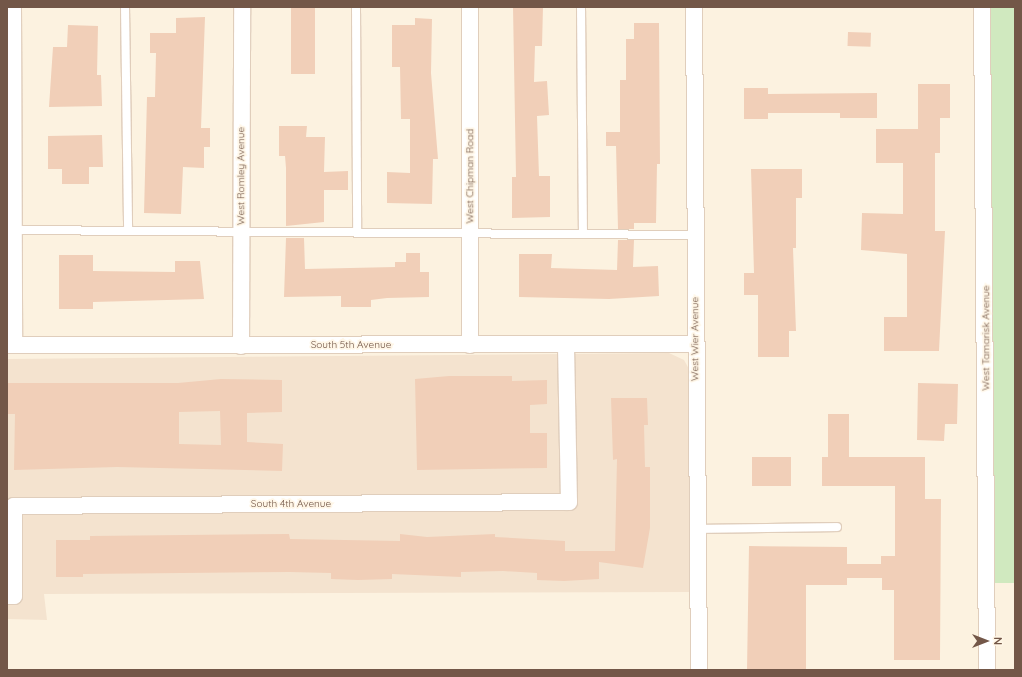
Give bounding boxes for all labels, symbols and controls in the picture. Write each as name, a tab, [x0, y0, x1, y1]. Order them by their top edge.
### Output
street label: West Romley Avenue	[235, 127, 247, 225]
street label: West Chipman Road	[464, 129, 476, 223]
street label: West Tamarisk Avenue	[980, 285, 992, 391]
street label: West Wier Avenue	[689, 297, 701, 381]
street label: South 5th Avenue	[311, 339, 391, 351]
street label: South 4th Avenue	[251, 498, 331, 510]
north arrow	[966, 621, 1006, 661]
text: N	[991, 637, 1005, 645]

